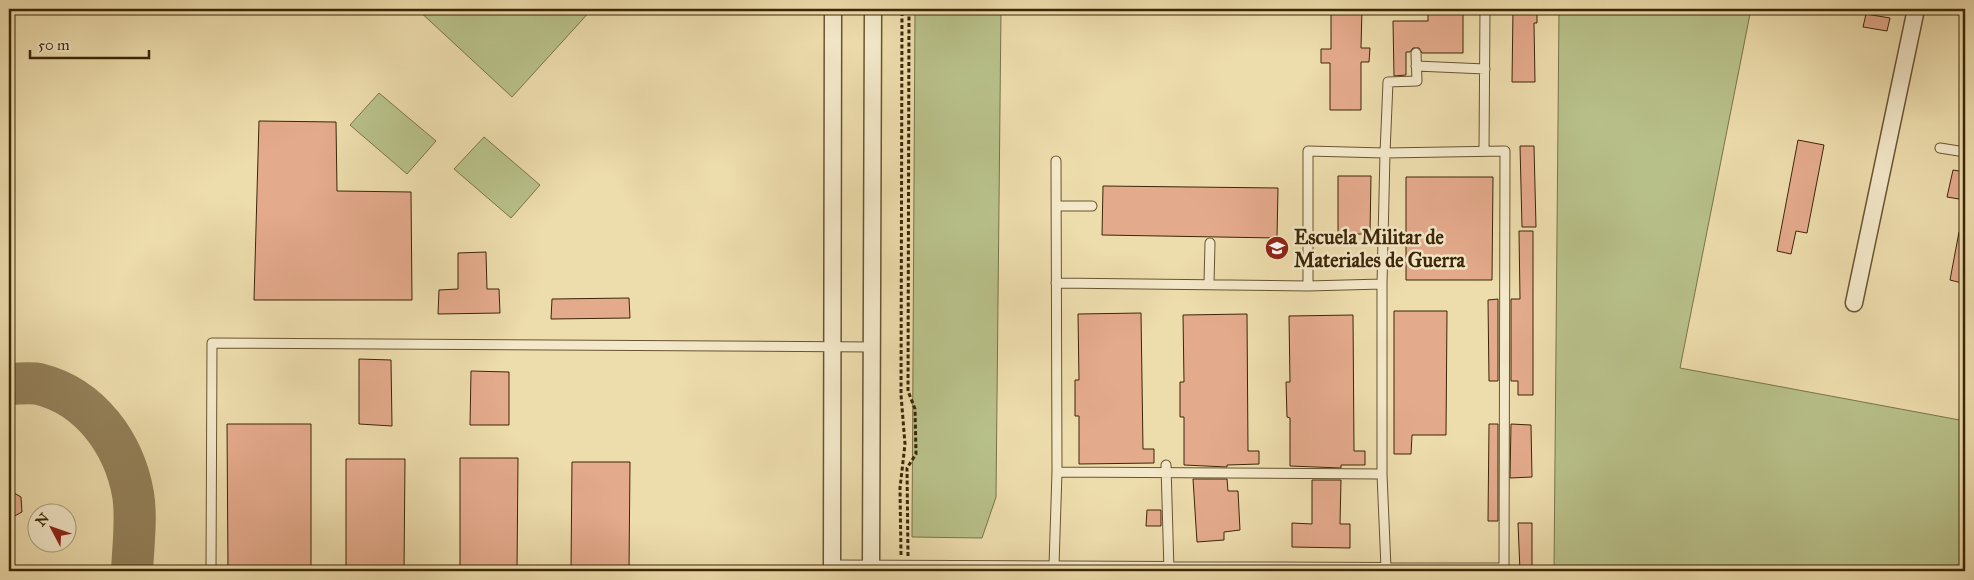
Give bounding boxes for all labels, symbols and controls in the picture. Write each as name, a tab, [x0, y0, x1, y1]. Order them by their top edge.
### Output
scale bar	[30, 28, 149, 60]
text: 50 m	[38, 36, 70, 54]
place label: Escuela Militar de Materiales de Guerra	[1294, 225, 1465, 272]
school or university icon: Escuela Militar de Materiales de Guerra	[1264, 235, 1290, 261]
north arrow	[28, 502, 78, 552]
text: N	[32, 510, 53, 530]

